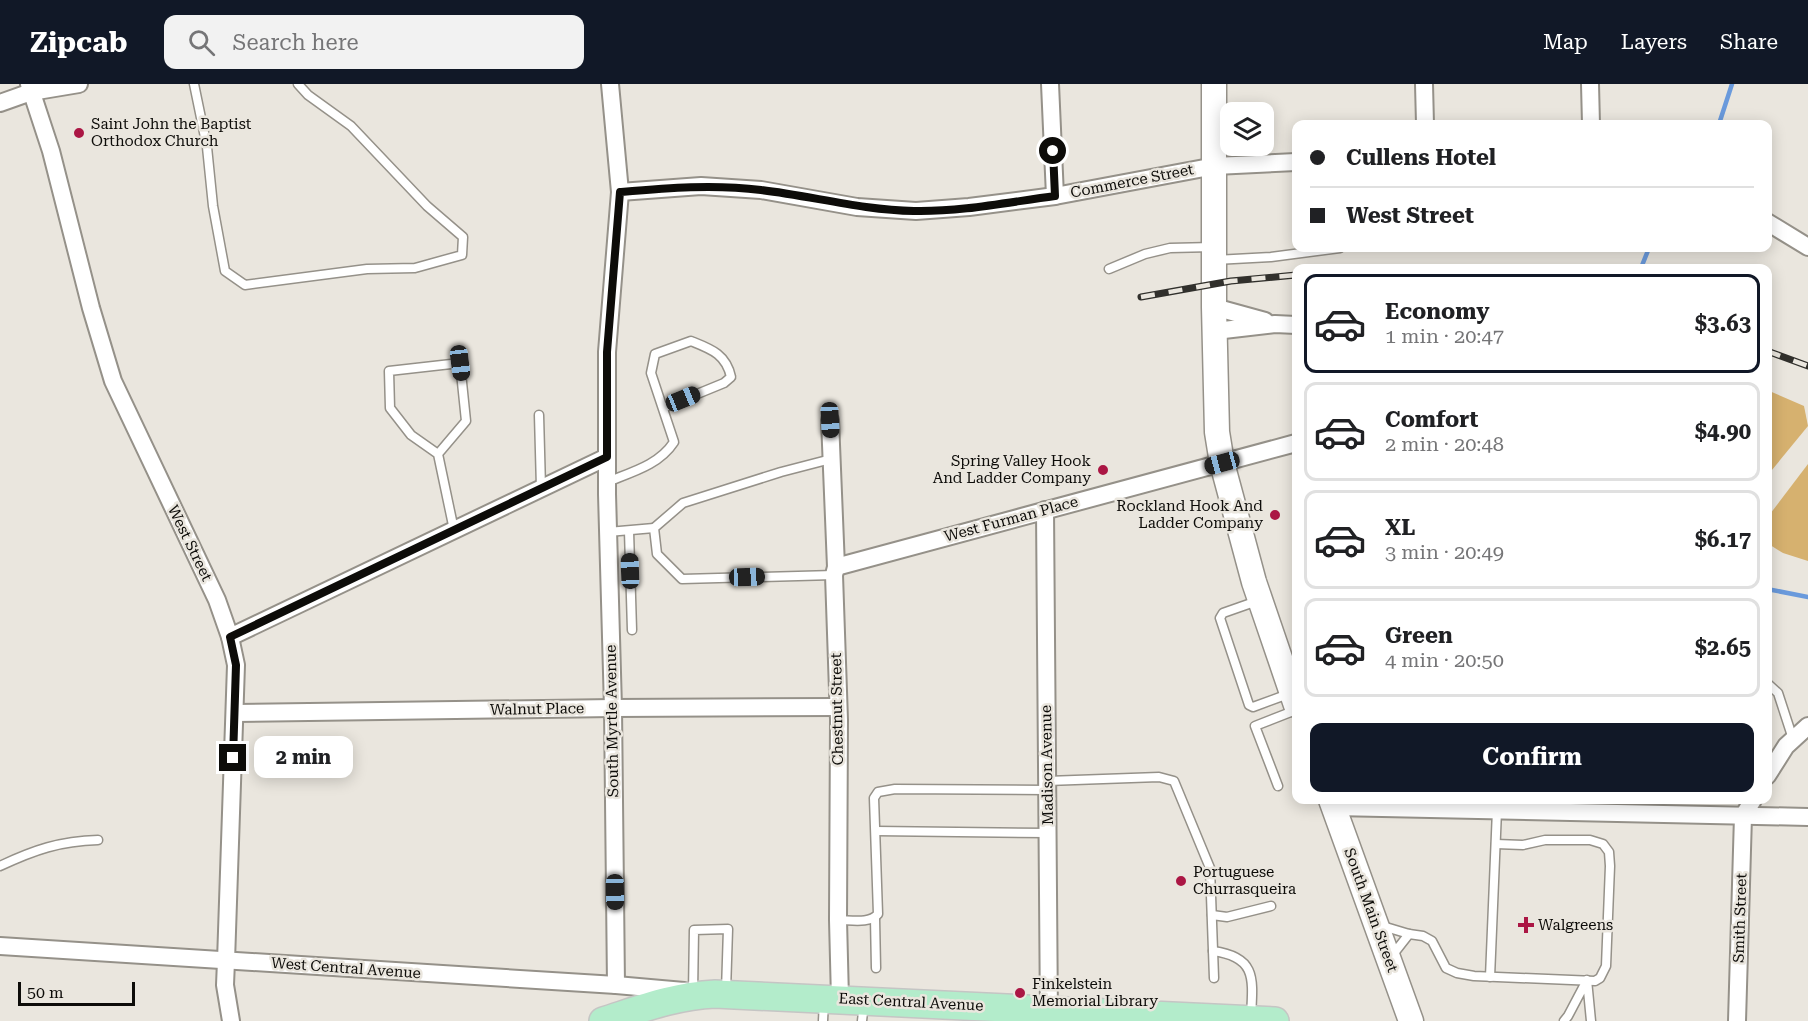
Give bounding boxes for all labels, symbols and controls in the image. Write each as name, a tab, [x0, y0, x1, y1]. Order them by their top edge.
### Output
search box	[164, 15, 584, 69]
text: Zipcab	[30, 26, 128, 59]
icon: search	[185, 26, 218, 59]
text: Search here	[233, 30, 359, 55]
text: Map	[1543, 30, 1588, 54]
text: Layers	[1621, 30, 1687, 54]
text: Share	[1720, 30, 1778, 54]
map controls	[1220, 102, 1274, 156]
button: layers	[1220, 102, 1274, 156]
place label: Saint John the Baptist Orthodox Church	[91, 115, 252, 150]
marker: Saint John the Baptist Orthodox Church	[72, 126, 86, 140]
route start	[1039, 137, 1066, 164]
text: Cullens Hotel	[1346, 145, 1496, 170]
street label: Commerce Street	[1069, 160, 1196, 202]
text: West Street	[1346, 203, 1474, 228]
icon: car	[1313, 297, 1367, 351]
text: Economy	[1385, 299, 1489, 324]
text: $3.63	[1695, 311, 1751, 336]
text: 1 min · 20:47	[1385, 324, 1504, 348]
car	[449, 344, 471, 382]
car	[663, 384, 703, 414]
car	[820, 402, 840, 438]
icon: car	[1313, 405, 1367, 459]
text: Comfort	[1385, 407, 1478, 432]
text: $4.90	[1695, 419, 1751, 444]
text: 2 min · 20:48	[1385, 432, 1504, 456]
car	[1202, 450, 1242, 476]
place label: Spring Valley Hook And Ladder Company	[933, 452, 1091, 487]
marker: Spring Valley Hook And Ladder Company	[1096, 463, 1110, 477]
street label: West Furman Place	[942, 492, 1080, 546]
place label: Rockland Hook And Ladder Company	[1116, 497, 1263, 532]
street label: West Street	[164, 502, 216, 584]
marker: Rockland Hook And Ladder Company	[1268, 508, 1282, 522]
icon: car	[1313, 513, 1367, 567]
text: XL	[1385, 515, 1415, 540]
text: $6.17	[1695, 527, 1751, 552]
text: 3 min · 20:49	[1385, 540, 1504, 564]
car	[620, 553, 640, 589]
car	[729, 567, 765, 587]
icon: car	[1313, 621, 1367, 675]
text: Green	[1385, 623, 1453, 648]
text: $2.65	[1695, 635, 1751, 660]
street label: South Myrtle Avenue	[602, 644, 622, 798]
text: 4 min · 20:50	[1385, 648, 1504, 672]
street label: Chestnut Street	[827, 652, 847, 766]
street label: Walnut Place	[490, 699, 584, 719]
street label: Madison Avenue	[1037, 705, 1057, 825]
button: Confirm	[1310, 723, 1754, 792]
callout: 2 min	[254, 737, 353, 779]
route end	[219, 744, 246, 771]
text: 2 min	[276, 745, 331, 769]
street label: South Main Street	[1340, 845, 1402, 975]
place label: Portuguese Churrasqueira	[1193, 863, 1296, 898]
street label: Smith Street	[1729, 872, 1751, 963]
car	[606, 874, 624, 910]
marker: Portuguese Churrasqueira	[1174, 874, 1188, 888]
place label: Walgreens	[1538, 916, 1613, 934]
marker: Walgreens	[1519, 918, 1533, 932]
street label: West Central Avenue	[271, 954, 421, 982]
place label: Finkelstein Memorial Library	[1032, 975, 1158, 1010]
scale bar	[18, 979, 135, 1006]
text: 50 m	[27, 983, 64, 1002]
marker: Finkelstein Memorial Library	[1013, 986, 1027, 1000]
street label: East Central Avenue	[838, 989, 984, 1015]

